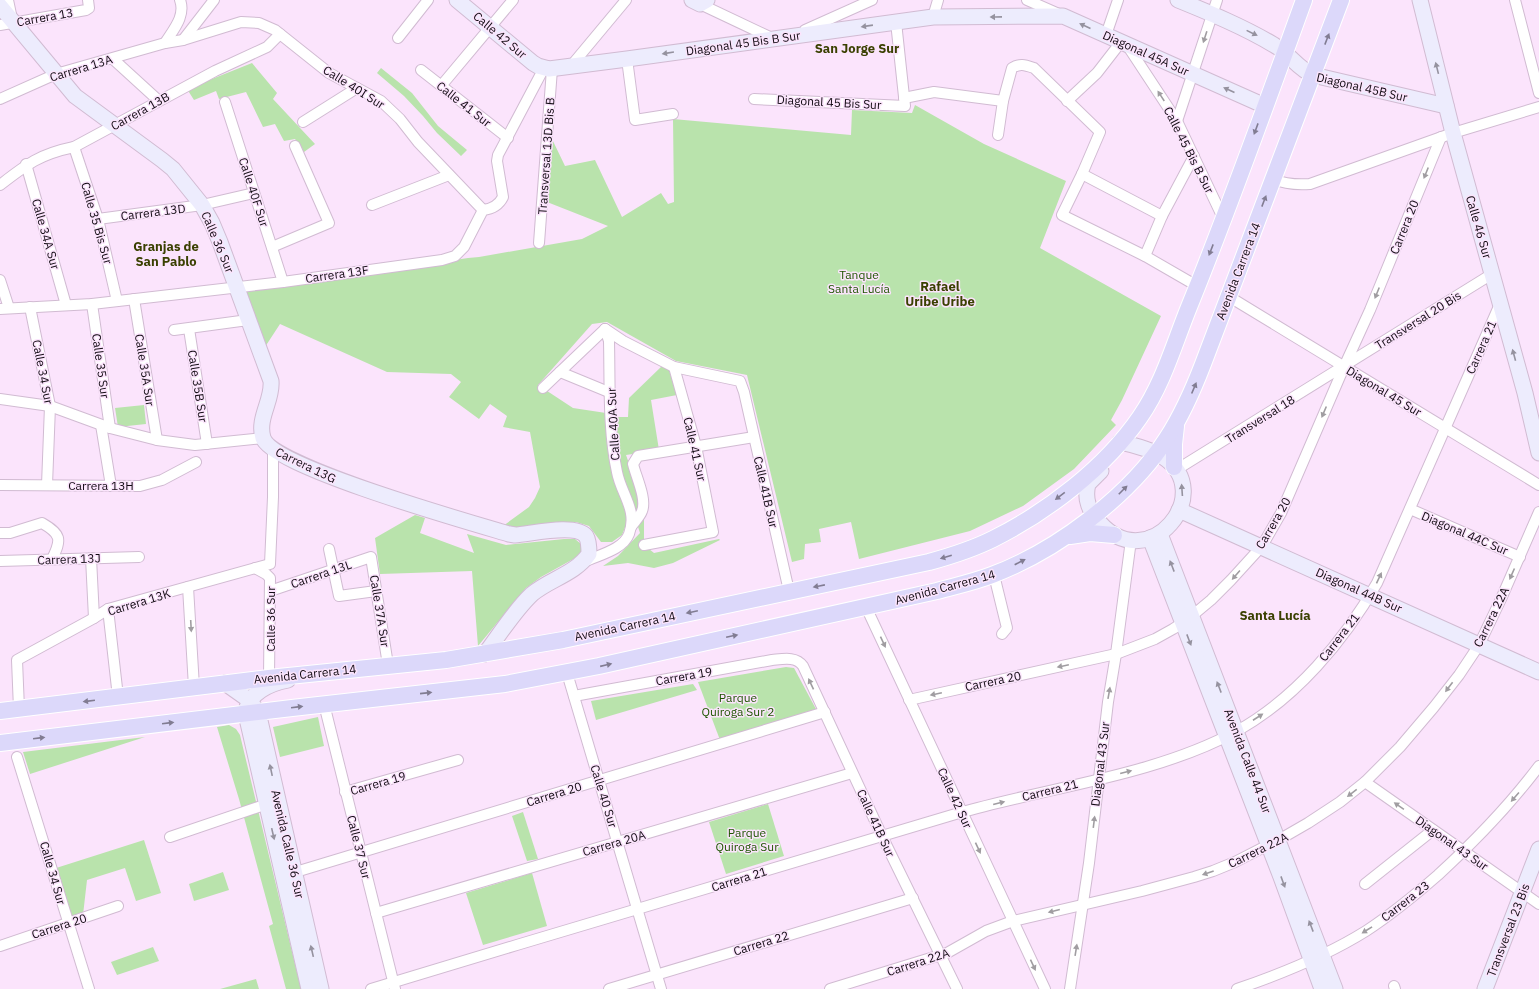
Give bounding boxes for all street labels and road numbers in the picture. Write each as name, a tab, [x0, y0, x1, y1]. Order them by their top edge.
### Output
street label: Carrera 13	[16, 5, 74, 29]
street label: Calle 42 Sur	[470, 8, 530, 62]
street label: Diagonal 45 Bis B Sur	[685, 27, 802, 58]
street label: Diagonal 45A Sur	[1101, 27, 1192, 79]
street label: Carrera 13A	[48, 51, 115, 85]
street label: Calle 40I Sur	[320, 62, 388, 112]
street label: Diagonal 45B Sur	[1315, 69, 1410, 105]
street label: Calle 41 Sur	[434, 78, 495, 130]
street label: Carrera 13B	[108, 89, 172, 133]
street label: Diagonal 45 Bis Sur	[776, 92, 882, 112]
street label: Transversal 13D Bis B	[534, 97, 558, 215]
street label: Calle 45 Bis B Sur	[1161, 104, 1218, 196]
street label: Calle 40F Sur	[236, 155, 272, 229]
street label: Calle 35 Bis Sur	[78, 180, 116, 266]
street label: Calle 46 Sur	[1463, 194, 1495, 261]
street label: Calle 34A Sur	[29, 197, 63, 272]
street label: Carrera 20	[1386, 198, 1422, 256]
street label: Carrera 13D	[120, 201, 186, 223]
street label: Calle 36 Sur	[198, 209, 238, 275]
street label: Avenida Carrera 14	[1213, 220, 1263, 322]
street label: Carrera 13F	[304, 262, 370, 286]
street label: Transversal 20 Bis	[1372, 287, 1464, 353]
street label: Carrera 21	[1463, 318, 1499, 376]
street label: Calle 35 Sur	[89, 333, 113, 400]
street label: Calle 35A Sur	[132, 333, 158, 408]
street label: Calle 34 Sur	[29, 339, 57, 406]
street label: Calle 35B Sur	[185, 349, 211, 424]
street label: Diagonal 45 Sur	[1344, 363, 1425, 420]
street label: Calle 40A Sur	[604, 387, 622, 461]
street label: Transversal 18	[1222, 392, 1298, 446]
street label: Calle 41 Sur	[680, 416, 710, 483]
street label: Carrera 13G	[273, 444, 339, 486]
street label: Calle 41B Sur	[750, 455, 782, 530]
street label: Carrera 13H	[68, 478, 134, 493]
street label: Carrera 20	[1252, 494, 1294, 552]
street label: Diagonal 44C Sur	[1419, 508, 1511, 558]
street label: Carrera 13J	[37, 550, 101, 568]
street label: Carrera 13L	[289, 557, 353, 591]
street label: Diagonal 44B Sur	[1313, 564, 1405, 616]
street label: Avenida Carrera 14	[893, 566, 997, 608]
street label: Calle 37A Sur	[367, 574, 393, 649]
street label: Carrera 22A	[1470, 584, 1512, 649]
street label: Carrera 13K	[106, 585, 173, 619]
street label: Calle 36 Sur	[263, 586, 278, 652]
street label: Avenida Carrera 14	[573, 608, 677, 644]
street label: Carrera 21	[1315, 610, 1363, 664]
street label: Avenida Carrera 14	[253, 661, 357, 687]
street label: Carrera 19	[655, 664, 713, 688]
street label: Carrera 20	[963, 668, 1023, 694]
street label: Avenida Calle 44 Sur	[1221, 706, 1275, 816]
street label: Diagonal 43 Sur	[1087, 720, 1113, 807]
street label: Calle 40 Sur	[587, 763, 621, 830]
street label: Calle 42 Sur	[934, 765, 976, 831]
street label: Carrera 19	[348, 768, 408, 798]
street label: Carrera 21	[1020, 776, 1080, 804]
street label: Carrera 20	[524, 778, 584, 810]
street label: Calle 41B Sur	[854, 787, 898, 860]
street label: Avenida Calle 36 Sur	[268, 788, 308, 900]
street label: Diagonal 43 Sur	[1413, 812, 1492, 874]
street label: Calle 37 Sur	[344, 814, 374, 881]
street label: Carrera 20A	[581, 827, 648, 859]
street label: Carrera 22A	[1226, 829, 1291, 871]
street label: Calle 34 Sur	[37, 840, 69, 907]
street label: Carrera 21	[709, 863, 769, 895]
street label: Carrera 23	[1378, 877, 1432, 925]
street label: Transversal 23 Bis	[1483, 881, 1533, 979]
street label: Carrera 20	[29, 910, 89, 942]
street label: Carrera 22	[731, 927, 791, 959]
street label: Carrera 22A	[885, 945, 951, 979]

